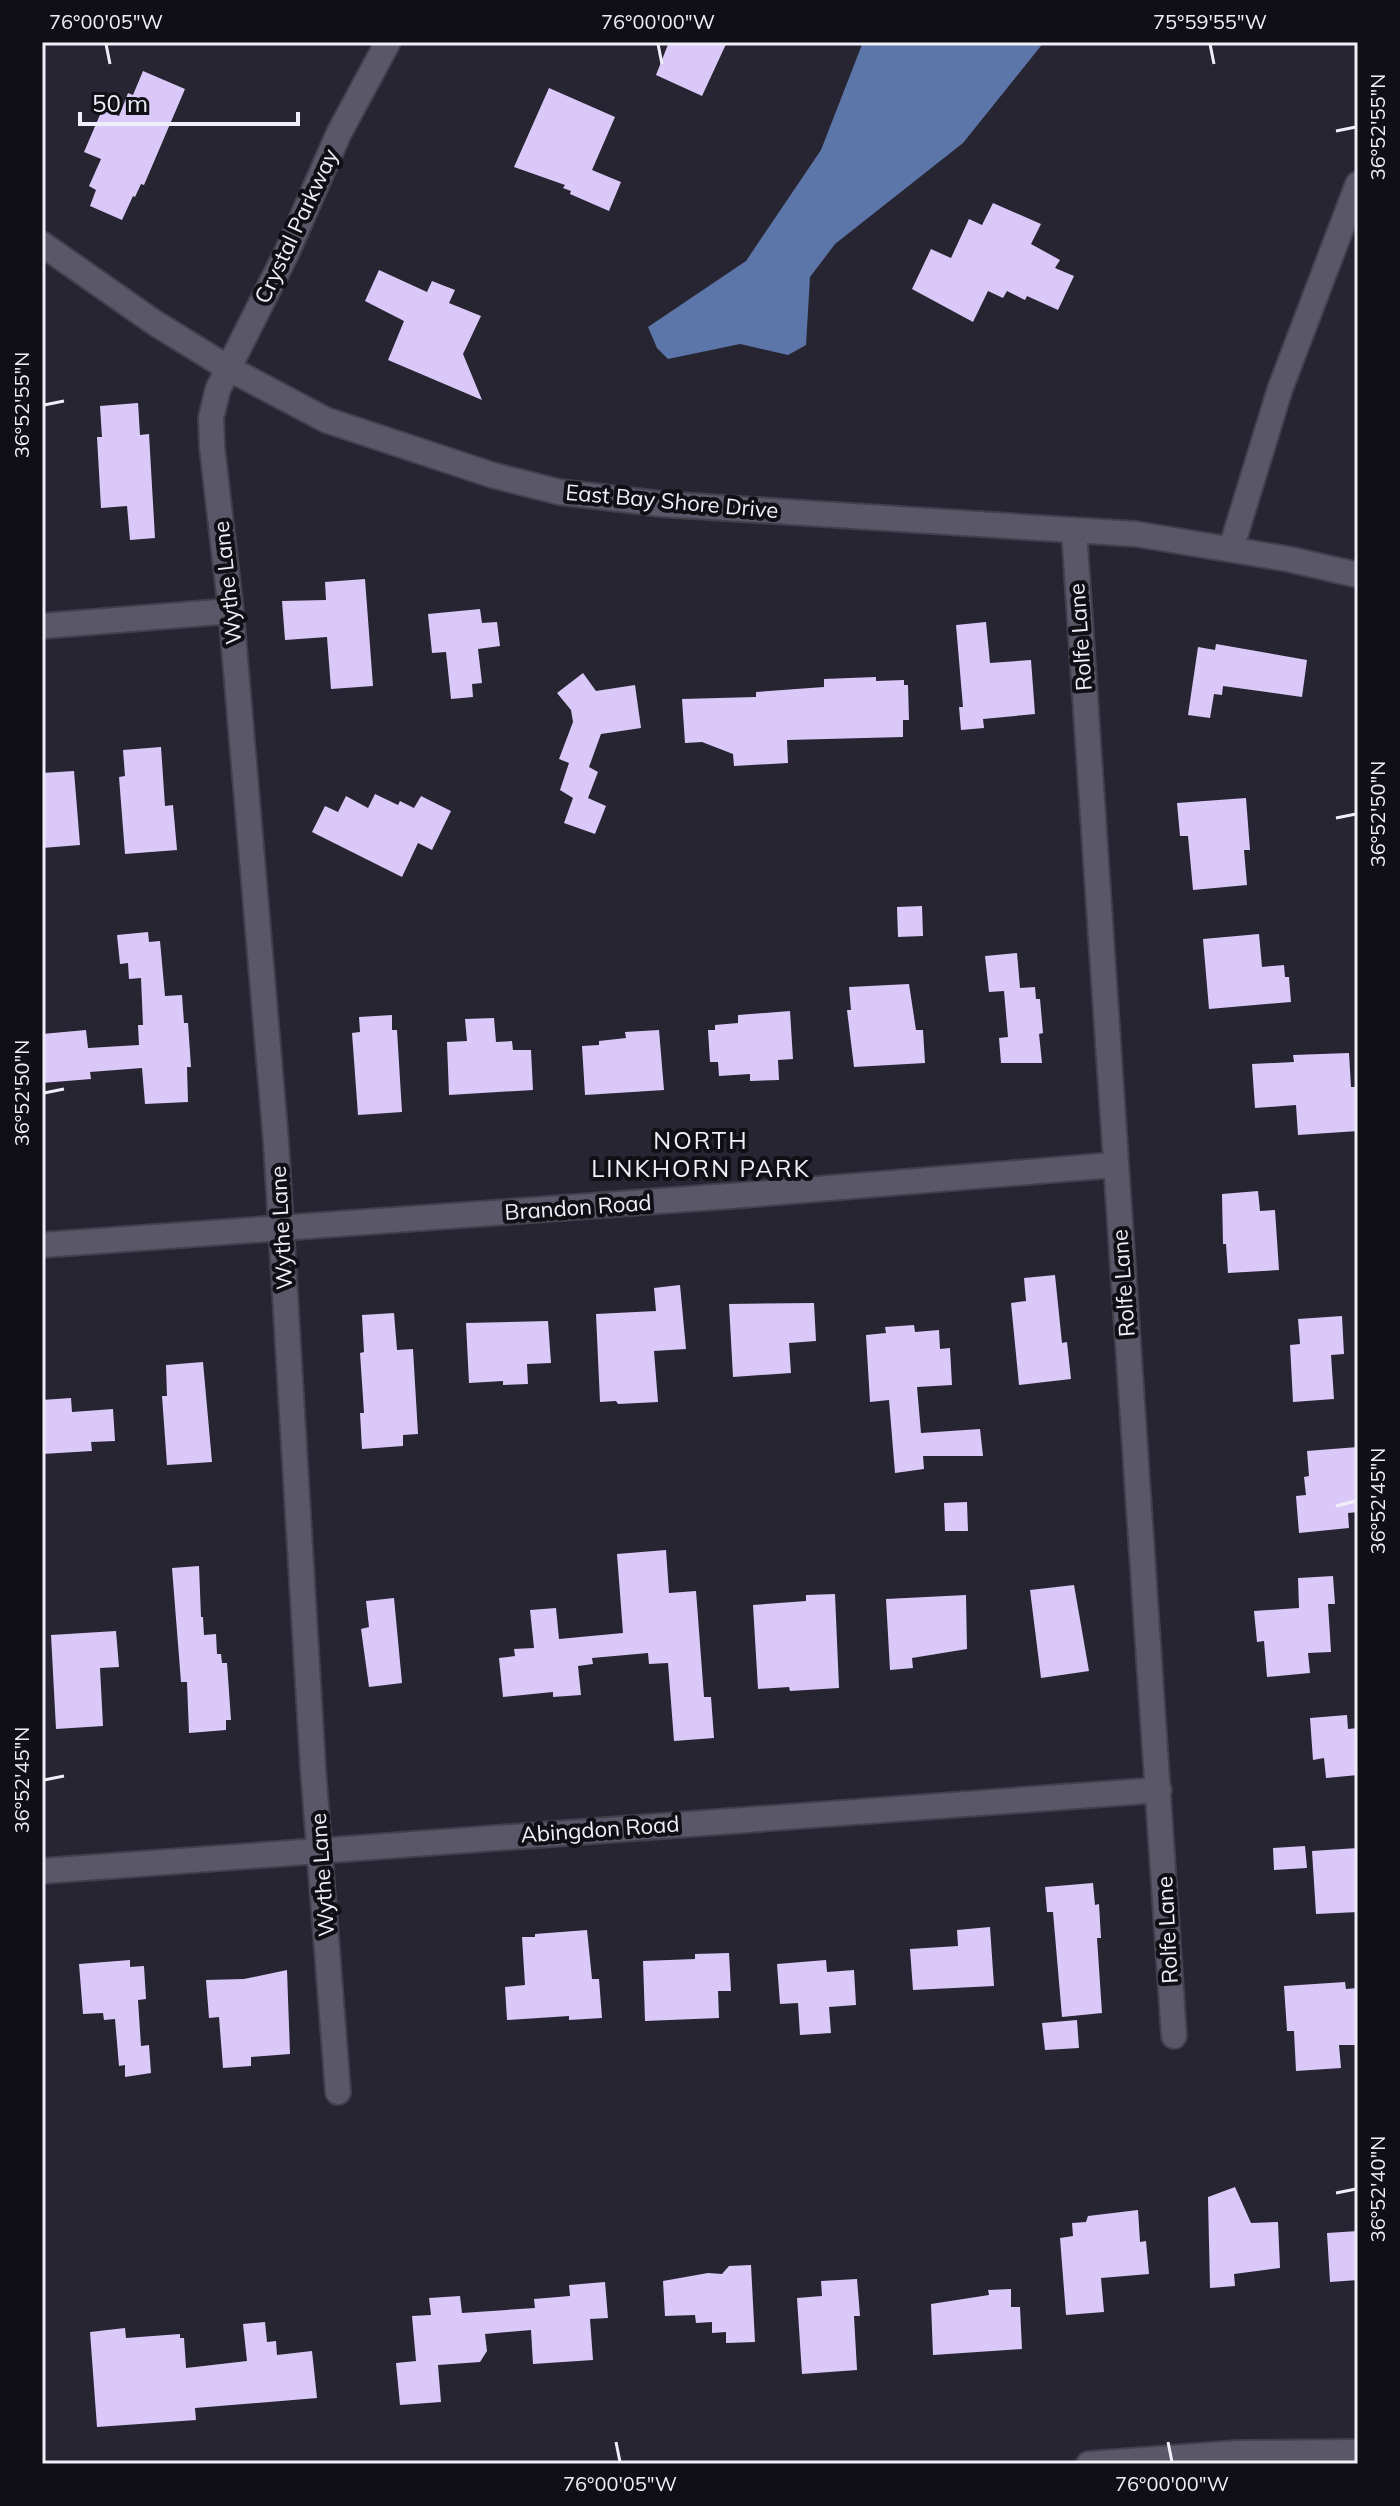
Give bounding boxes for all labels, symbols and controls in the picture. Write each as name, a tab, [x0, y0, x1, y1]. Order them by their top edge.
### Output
text: 76°00'05"W	[49, 9, 163, 34]
text: 76°00'00"W	[601, 9, 715, 34]
text: 75°59'55"W	[1153, 9, 1267, 34]
text: 36°52'55"N	[1365, 74, 1390, 180]
scale bar	[80, 76, 298, 126]
text: 50 m	[92, 88, 148, 118]
street label: Crystal Parkway	[248, 144, 344, 308]
text: 36°52'55"N	[9, 352, 34, 458]
street label: East Bay Shore Drive	[564, 478, 780, 524]
street label: Wythe Lane	[207, 520, 247, 646]
street label: Rolfe Lane	[1062, 582, 1098, 692]
text: 36°52'50"N	[1365, 761, 1390, 867]
text: 36°52'50"N	[9, 1040, 34, 1146]
district label: NORTH LINKHORN PARK	[591, 1125, 811, 1183]
street label: Wythe Lane	[264, 1165, 298, 1291]
street label: Brandon Road	[504, 1188, 652, 1226]
street label: Rolfe Lane	[1105, 1228, 1141, 1338]
text: 36°52'45"N	[1365, 1448, 1390, 1554]
text: 36°52'45"N	[9, 1727, 34, 1833]
street label: Abingdon Road	[520, 1809, 680, 1849]
street label: Wythe Lane	[304, 1812, 340, 1938]
street label: Rolfe Lane	[1150, 1876, 1184, 1984]
text: 36°52'40"N	[1365, 2136, 1390, 2242]
text: 76°00'05"W	[563, 2471, 677, 2496]
text: 76°00'00"W	[1115, 2471, 1229, 2496]

